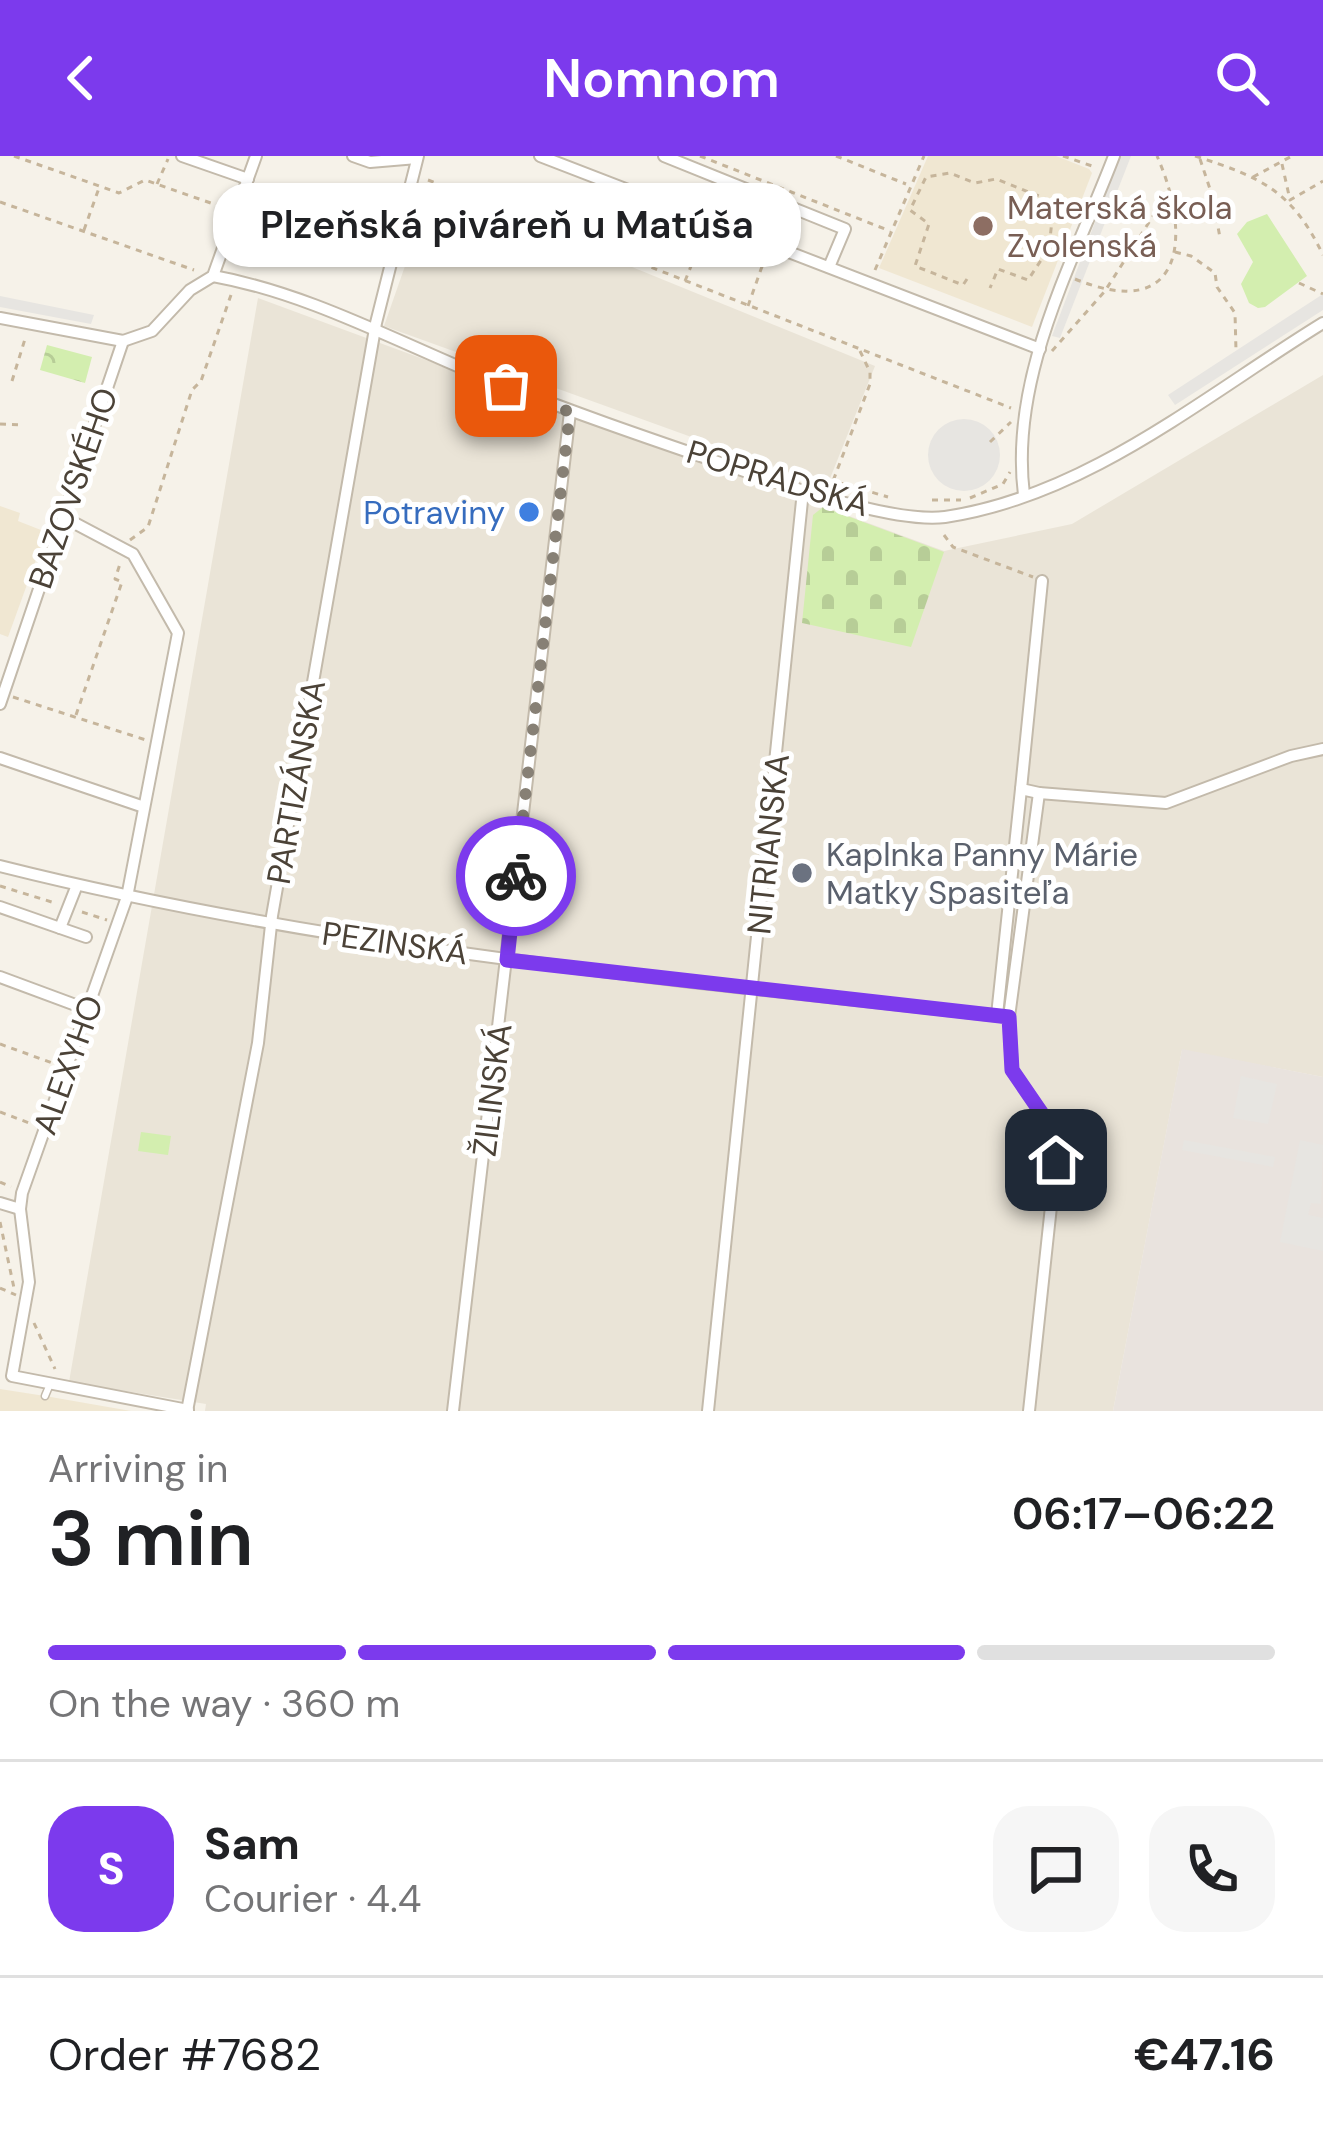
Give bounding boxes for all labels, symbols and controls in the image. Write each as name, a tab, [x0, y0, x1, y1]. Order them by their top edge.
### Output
text: Nomnom	[543, 43, 780, 114]
icon: back	[48, 45, 114, 111]
icon: search	[1209, 45, 1275, 111]
callout: Plzeňská piváreň u Matúša	[212, 182, 800, 266]
place label: Materská škola Zvolenská	[1007, 186, 1232, 267]
text: Plzeňská piváreň u Matúša	[260, 199, 754, 250]
marker: Materská škola Zvolenská	[970, 213, 996, 239]
pin	[455, 335, 557, 437]
icon: bag	[473, 353, 539, 419]
street label: BAZOVSKÉHO	[19, 382, 127, 594]
street label: POPRADSKÁ	[682, 430, 874, 526]
place label: Potraviny	[363, 491, 505, 534]
marker: Potraviny	[516, 499, 542, 525]
street label: PARTIZÁNSKA	[257, 676, 335, 888]
street label: NITRIANSKA	[737, 752, 799, 936]
courier	[456, 816, 576, 936]
place label: Kaplnka Panny Márie Matky Spasiteľa	[826, 833, 1138, 914]
icon: bike	[483, 843, 549, 909]
marker: Kaplnka Panny Márie Matky Spasiteľa	[789, 860, 815, 886]
street label: PEZINSKÁ	[319, 912, 471, 974]
street label: ALEXYHO	[23, 990, 113, 1140]
street label: ŽILINSKÁ	[463, 1021, 521, 1159]
pin	[1005, 1109, 1107, 1211]
icon: home	[1023, 1127, 1089, 1193]
text: Arriving in	[48, 1443, 228, 1494]
text: 06:17–06:22	[1012, 1484, 1275, 1543]
text: 3 min	[48, 1488, 254, 1589]
text: On the way · 360 m	[48, 1678, 400, 1729]
button: chat	[993, 1806, 1119, 1932]
button: phone	[1149, 1806, 1275, 1932]
text: Sam	[204, 1814, 300, 1873]
text: S	[97, 1839, 125, 1898]
text: Courier · 4.4	[204, 1873, 421, 1924]
text: Order #7682	[48, 2025, 321, 2084]
text: €47.16	[1134, 2025, 1275, 2084]

